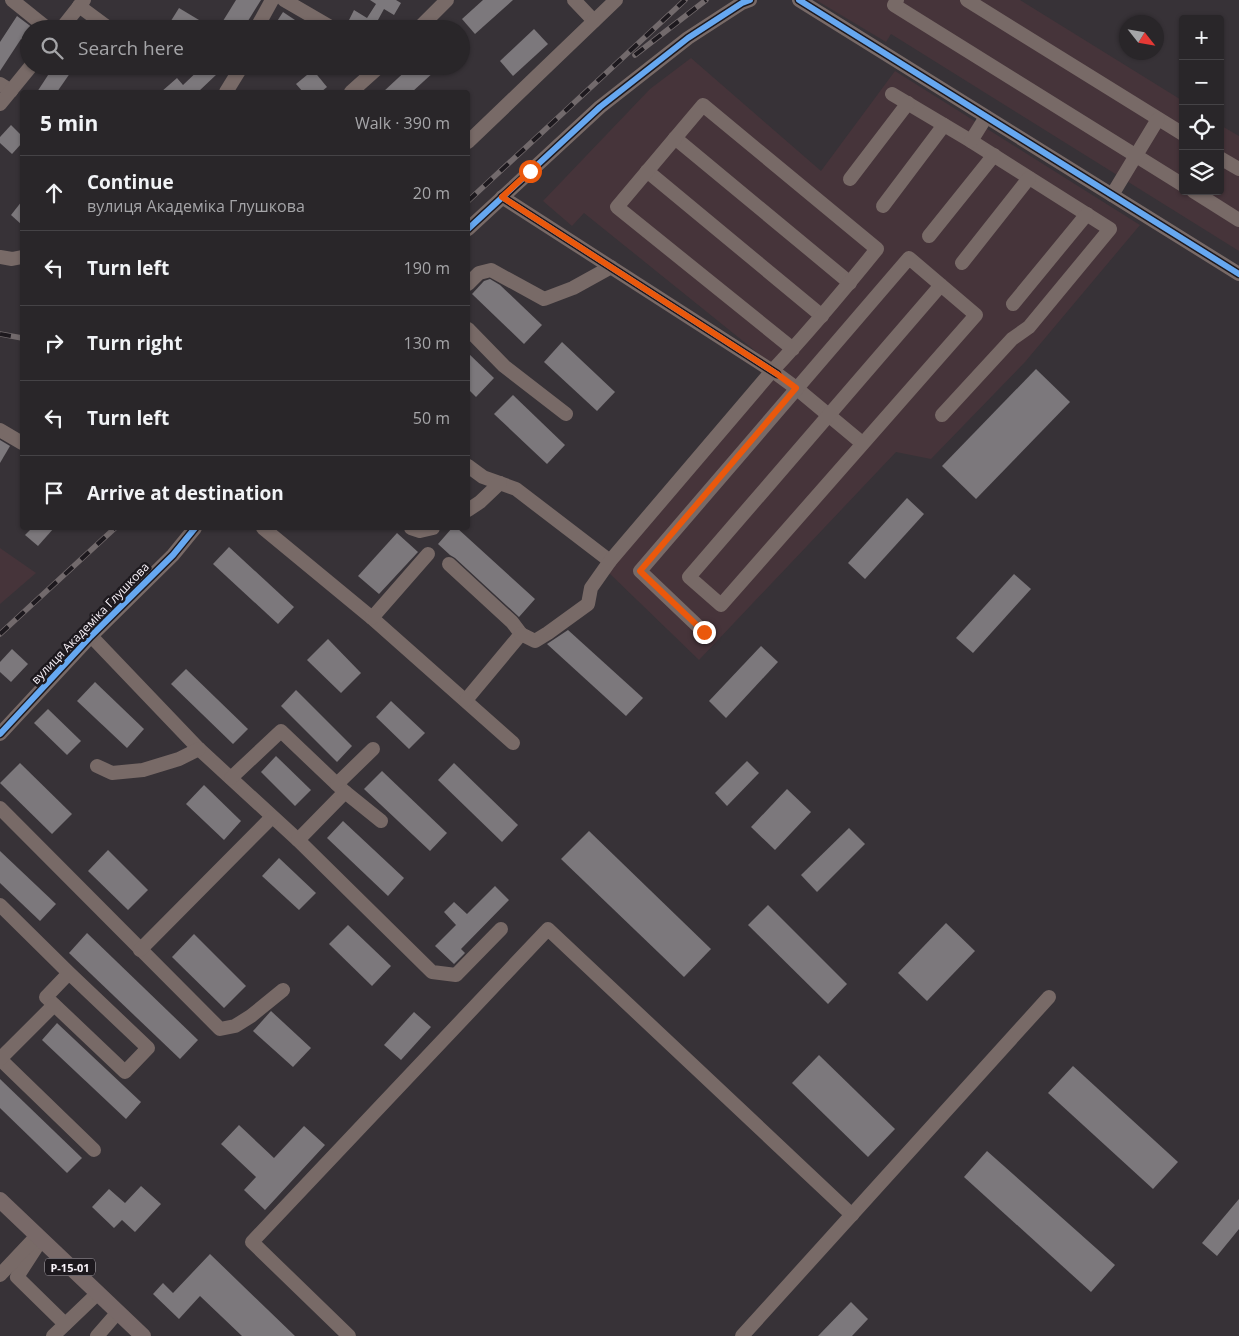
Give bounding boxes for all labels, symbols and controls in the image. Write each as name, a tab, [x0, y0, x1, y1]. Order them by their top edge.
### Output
north arrow	[1119, 15, 1164, 60]
map controls	[1179, 15, 1224, 195]
button: +	[1179, 15, 1224, 60]
search box	[20, 20, 470, 75]
icon: search	[38, 34, 66, 62]
text: Search here	[78, 35, 184, 61]
button: −	[1179, 60, 1224, 105]
button: locate	[1179, 105, 1224, 150]
text: 5 min	[40, 109, 98, 137]
text: Walk · 390 m	[355, 112, 450, 134]
button: layers	[1179, 150, 1224, 195]
route start	[519, 160, 542, 183]
text: Continue	[87, 169, 174, 195]
icon: ahead	[40, 179, 68, 207]
text: 20 m	[413, 182, 450, 204]
text: вулиця Академіка Глушкова	[87, 195, 305, 217]
icon: left	[40, 254, 68, 282]
text: Turn left	[87, 255, 169, 281]
text: 190 m	[404, 257, 450, 279]
icon: right	[40, 329, 68, 357]
text: Turn right	[87, 330, 182, 356]
text: 130 m	[404, 332, 450, 354]
icon: left	[40, 404, 68, 432]
text: Turn left	[87, 405, 169, 431]
text: 50 m	[413, 407, 450, 429]
icon: arrive	[40, 479, 68, 507]
text: Arrive at destination	[87, 480, 284, 506]
street label: вулиця Академіка Глушкова	[27, 558, 153, 688]
route end	[693, 621, 716, 644]
road number: Р-15-01	[45, 1258, 95, 1276]

